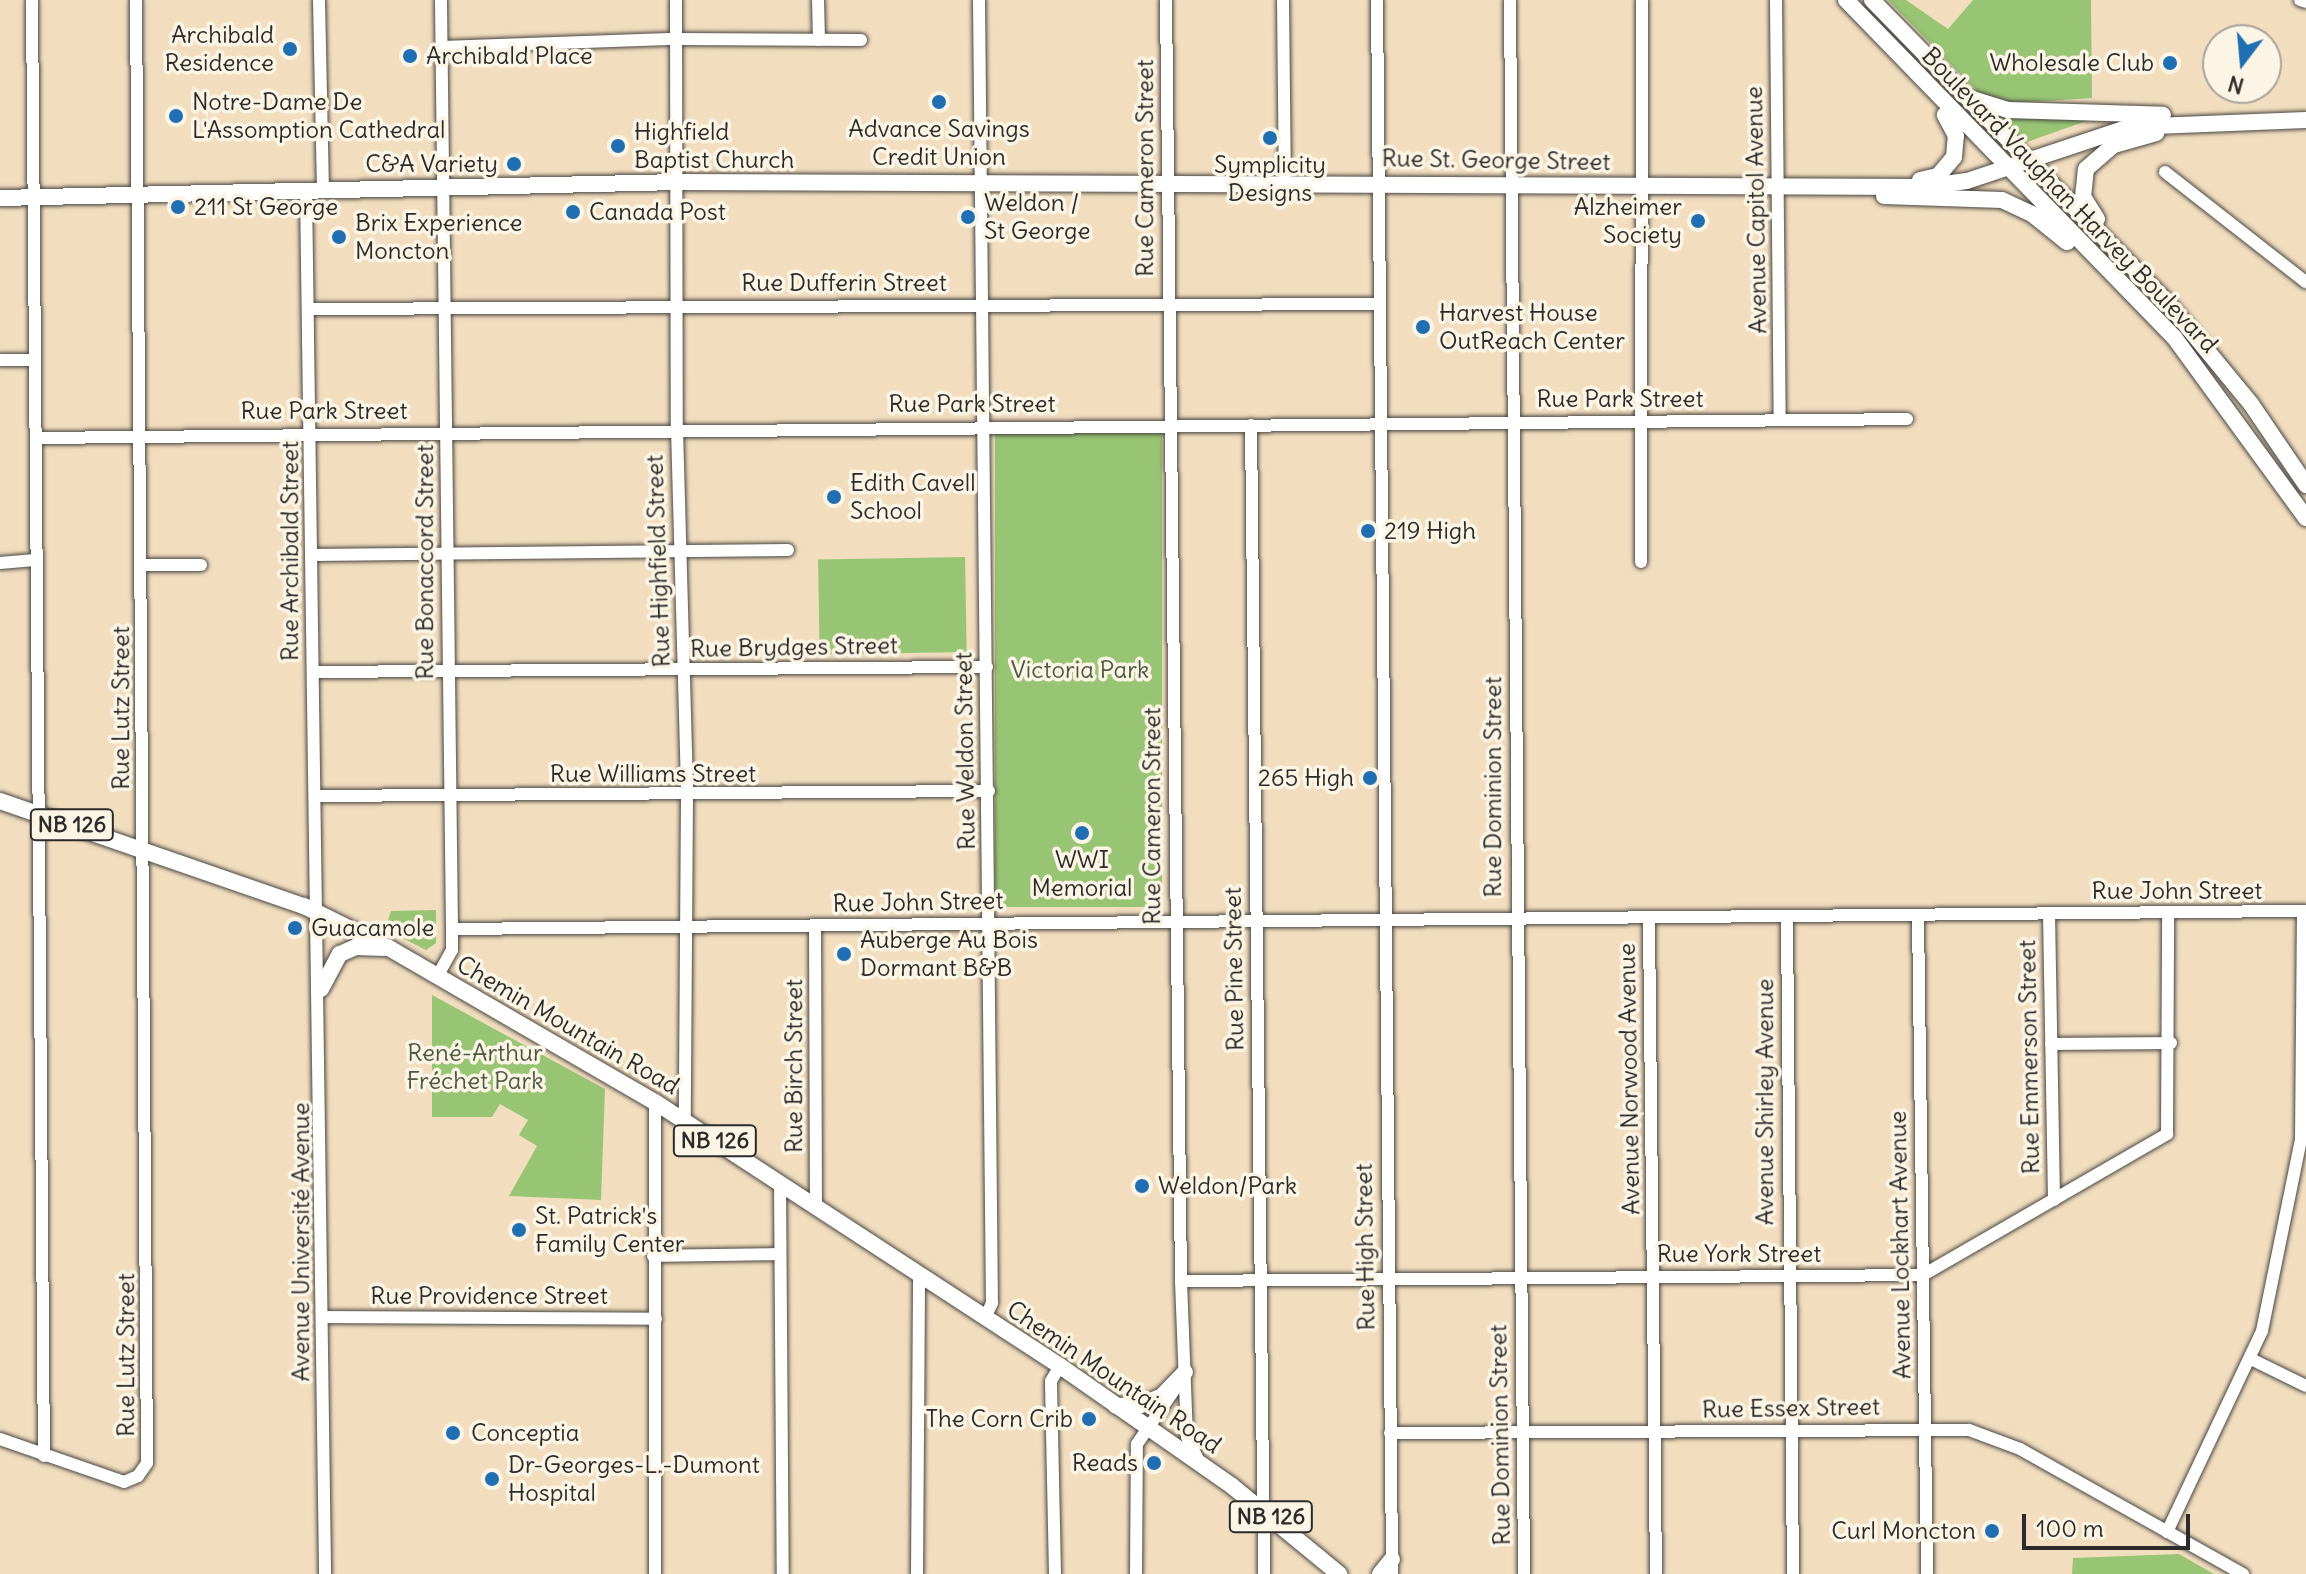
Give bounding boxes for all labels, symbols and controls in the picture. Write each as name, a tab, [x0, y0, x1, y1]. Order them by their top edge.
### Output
place label: Archibald Residence	[164, 21, 274, 77]
north arrow	[2202, 24, 2282, 104]
marker: Archibald Residence	[281, 40, 299, 58]
street label: Boulevard Vaughan Harvey Boulevard	[1916, 41, 2224, 359]
place label: Archibald Place	[426, 42, 593, 70]
marker: Archibald Place	[401, 47, 419, 65]
place label: Wholesale Club	[1989, 49, 2154, 77]
marker: Wholesale Club	[2161, 54, 2179, 72]
street label: Rue Cameron Street	[1131, 59, 1159, 277]
text: N	[2225, 70, 2247, 101]
street label: Avenue Capitol Avenue	[1739, 86, 1773, 334]
place label: Notre-Dame De L'Assomption Cathedral	[192, 88, 445, 144]
marker: Advance Savings Credit Union	[930, 93, 948, 111]
marker: Notre-Dame De L'Assomption Cathedral	[167, 107, 185, 125]
place label: Advance Savings Credit Union	[848, 115, 1030, 171]
place label: Highfield Baptist Church	[634, 118, 794, 174]
marker: Symplicity Designs	[1261, 129, 1279, 147]
marker: Highfield Baptist Church	[609, 137, 627, 155]
street label: Rue St. George Street	[1381, 144, 1611, 176]
place label: C&A Variety	[365, 150, 498, 178]
place label: Symplicity Designs	[1214, 151, 1326, 207]
marker: C&A Variety	[505, 155, 523, 173]
place label: Weldon / St George	[984, 189, 1090, 245]
place label: 211 St George	[194, 193, 338, 221]
place label: Alzheimer Society	[1574, 193, 1682, 249]
marker: 211 St George	[169, 198, 187, 216]
place label: Canada Post	[589, 198, 726, 226]
marker: Canada Post	[564, 203, 582, 221]
marker: Weldon / St George	[959, 208, 977, 226]
place label: Brix Experience Moncton	[355, 209, 522, 265]
marker: Alzheimer Society	[1689, 212, 1707, 230]
marker: Brix Experience Moncton	[330, 228, 348, 246]
street label: Rue Dufferin Street	[741, 269, 947, 297]
place label: Harvest House OutReach Center	[1439, 299, 1625, 355]
marker: Harvest House OutReach Center	[1414, 318, 1432, 336]
street label: Rue Park Street	[1536, 385, 1704, 413]
street label: Rue Park Street	[888, 390, 1056, 418]
street label: Rue Park Street	[240, 397, 408, 425]
street label: Rue Archibald Street	[276, 441, 304, 661]
street label: Rue Bonaccord Street	[411, 444, 439, 680]
street label: Rue Highfield Street	[640, 454, 676, 668]
place label: Edith Cavell School	[850, 469, 976, 525]
marker: Edith Cavell School	[825, 488, 843, 506]
place label: 219 High	[1384, 517, 1476, 545]
marker: 219 High	[1359, 522, 1377, 540]
street label: Rue Lutz Street	[107, 626, 135, 790]
street label: Rue Brydges Street	[690, 631, 898, 663]
street label: Rue Weldon Street	[949, 652, 981, 850]
park label: Victoria Park	[1011, 656, 1149, 684]
street label: Rue Dominion Street	[1479, 676, 1507, 898]
street label: Rue Cameron Street	[1138, 707, 1166, 925]
street label: Rue Williams Street	[550, 760, 756, 788]
place label: 265 High	[1258, 764, 1354, 792]
marker: 265 High	[1361, 769, 1379, 787]
road number: NB 126	[28, 807, 116, 843]
marker: WWI Memorial	[1073, 824, 1091, 842]
place label: WWI Memorial	[1031, 846, 1133, 902]
street label: Rue John Street	[2092, 877, 2262, 905]
street label: Rue John Street	[832, 886, 1004, 918]
street label: Rue Pine Street	[1218, 887, 1250, 1051]
place label: Guacamole	[311, 914, 434, 942]
marker: Guacamole	[286, 919, 304, 937]
place label: Auberge Au Bois Dormant B&B	[860, 926, 1038, 982]
street label: Rue Emmerson Street	[2013, 940, 2045, 1174]
street label: Avenue Norwood Avenue	[1612, 943, 1646, 1215]
marker: Auberge Au Bois Dormant B&B	[835, 945, 853, 963]
street label: Chemin Mountain Road	[452, 949, 684, 1101]
street label: Rue Birch Street	[780, 979, 808, 1153]
street label: Avenue Shirley Avenue	[1751, 979, 1779, 1225]
park label: René-Arthur Fréchet Park	[407, 1039, 543, 1095]
street label: Avenue Université Avenue	[287, 1102, 315, 1382]
street label: Avenue Lockhart Avenue	[1883, 1111, 1917, 1379]
road number: NB 126	[671, 1123, 759, 1159]
street label: Rue High Street	[1349, 1163, 1381, 1331]
place label: Weldon/Park	[1158, 1172, 1297, 1200]
marker: Weldon/Park	[1133, 1177, 1151, 1195]
place label: St. Patrick's Family Center	[535, 1202, 685, 1258]
marker: St. Patrick's Family Center	[510, 1221, 528, 1239]
street label: Rue York Street	[1657, 1240, 1821, 1268]
street label: Rue Lutz Street	[112, 1273, 140, 1437]
street label: Rue Providence Street	[370, 1282, 608, 1310]
street label: Chemin Mountain Road	[1001, 1295, 1227, 1459]
street label: Rue Dominion Street	[1484, 1324, 1516, 1546]
street label: Rue Essex Street	[1702, 1392, 1880, 1424]
place label: The Corn Crib	[925, 1405, 1073, 1433]
marker: The Corn Crib	[1080, 1410, 1098, 1428]
place label: Conceptia	[471, 1419, 579, 1447]
marker: Conceptia	[442, 1422, 464, 1444]
place label: Reads	[1072, 1449, 1138, 1477]
place label: Dr-Georges-L.-Dumont Hospital	[508, 1451, 760, 1507]
marker: Reads	[1145, 1454, 1163, 1472]
marker: Dr-Georges-L.-Dumont Hospital	[483, 1470, 501, 1488]
scale bar	[2026, 1498, 2194, 1548]
road number: NB 126	[1227, 1499, 1315, 1535]
text: 100 m	[2036, 1513, 2104, 1543]
place label: Curl Moncton	[1831, 1517, 1976, 1545]
marker: Curl Moncton	[1983, 1522, 2001, 1540]

